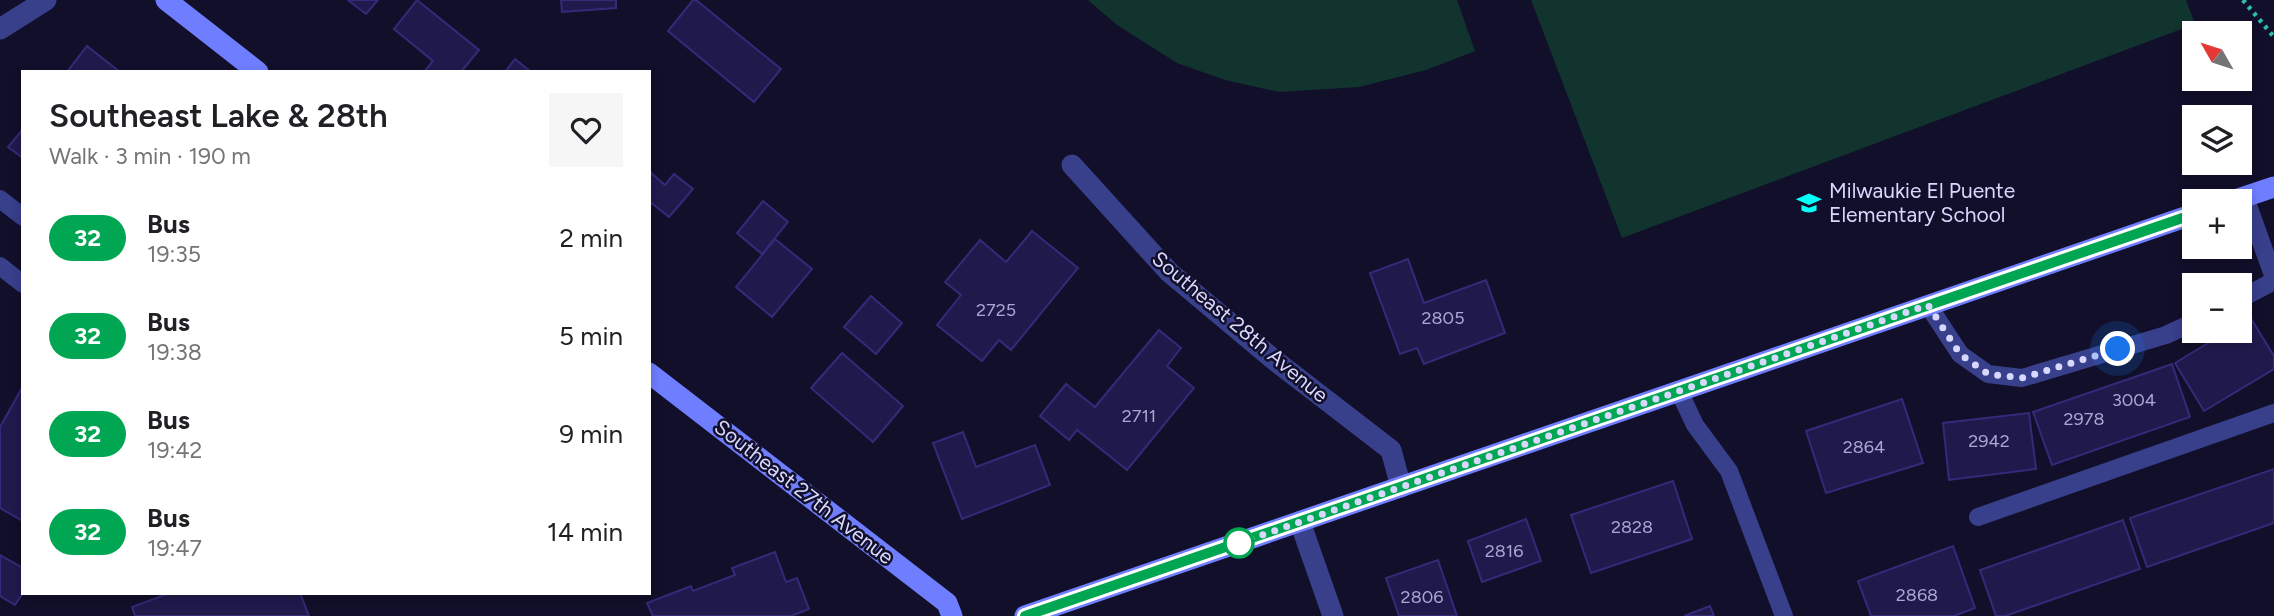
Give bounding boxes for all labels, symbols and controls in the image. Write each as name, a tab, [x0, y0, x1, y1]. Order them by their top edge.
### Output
north arrow	[2182, 21, 2252, 91]
map controls	[2182, 21, 2252, 343]
button: heart	[549, 93, 623, 167]
text: Southeast Lake & 28th	[49, 96, 388, 135]
button: layers	[2182, 105, 2252, 175]
text: Walk · 3 min · 190 m	[49, 142, 251, 170]
place label: Milwaukie El Puente Elementary School	[1829, 178, 2015, 227]
school or university icon: Milwaukie El Puente Elementary School	[1795, 189, 1823, 217]
button: +	[2182, 189, 2252, 259]
text: Bus	[147, 208, 190, 240]
text: 2 min	[559, 222, 623, 254]
text: 32	[74, 223, 101, 252]
text: 19:35	[147, 240, 201, 268]
street label: Southeast 28th Avenue	[1147, 246, 1333, 408]
button: −	[2182, 273, 2252, 343]
house number: 2725	[976, 299, 1016, 321]
text: Bus	[147, 306, 190, 338]
house number: 2805	[1421, 307, 1465, 329]
text: 5 min	[559, 320, 623, 352]
text: 32	[74, 321, 101, 350]
your location	[2100, 331, 2135, 366]
text: 19:38	[147, 338, 202, 366]
house number: 3004	[2112, 389, 2156, 411]
text: Bus	[147, 404, 190, 436]
house number: 2711	[1122, 405, 1156, 427]
house number: 2978	[2064, 408, 2104, 430]
street label: Southeast 27th Avenue	[710, 414, 899, 569]
text: 9 min	[559, 418, 623, 450]
text: 32	[74, 419, 101, 448]
house number: 2942	[1968, 430, 2010, 452]
text: 19:42	[147, 436, 202, 464]
house number: 2864	[1843, 436, 1885, 458]
text: Bus	[147, 502, 190, 534]
text: 14 min	[547, 516, 623, 548]
house number: 2828	[1611, 516, 1653, 538]
text: 32	[74, 517, 101, 546]
unlabelled marker	[1224, 528, 1254, 558]
text: 19:47	[147, 534, 202, 562]
house number: 2816	[1485, 540, 1523, 562]
house number: 2868	[1896, 584, 1938, 606]
house number: 2806	[1401, 586, 1443, 608]

